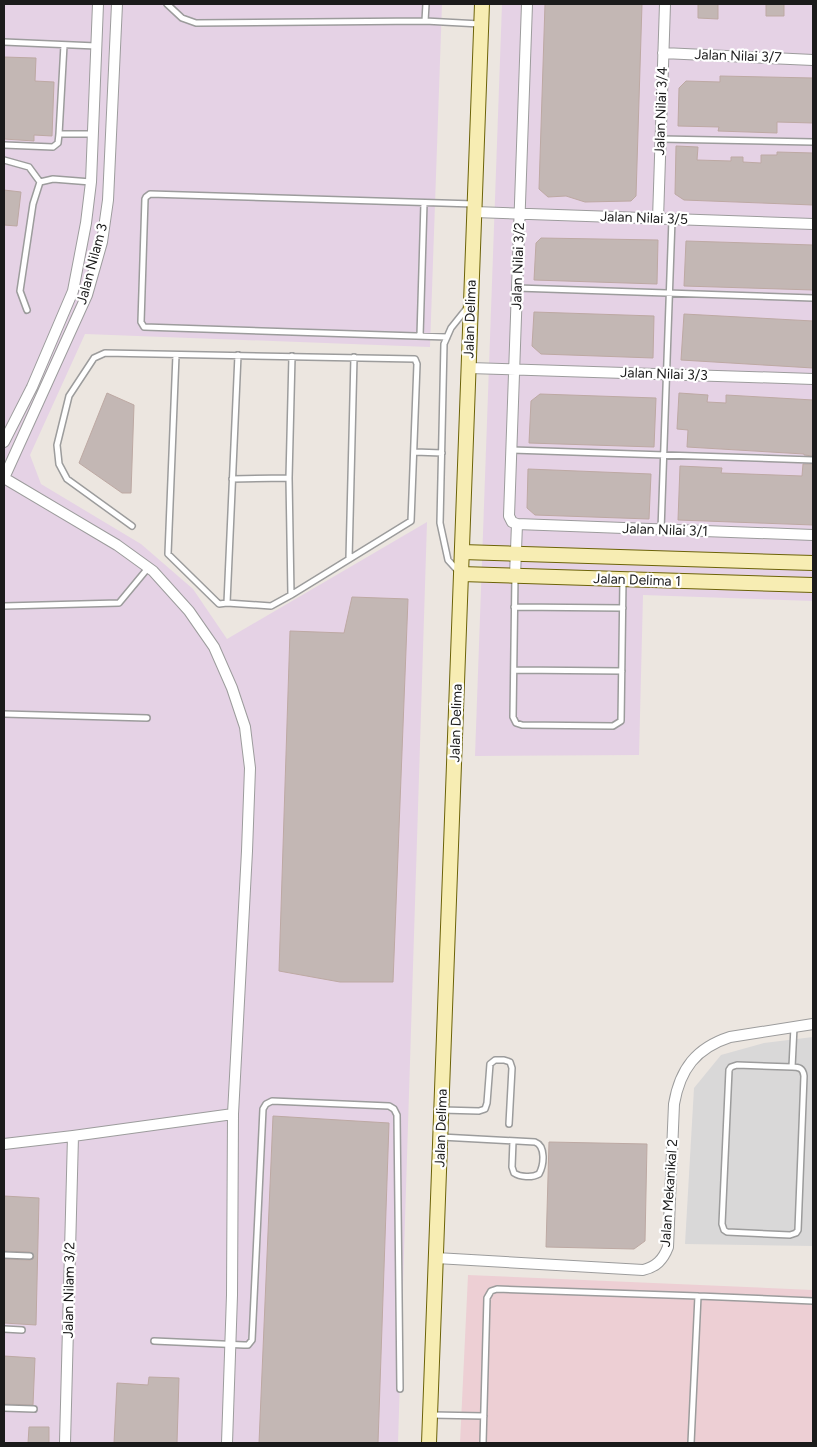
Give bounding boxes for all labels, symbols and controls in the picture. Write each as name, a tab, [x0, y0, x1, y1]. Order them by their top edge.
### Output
street label: Jalan Nilai 3/7	[694, 46, 782, 66]
street label: Jalan Nilai 3/4	[651, 66, 671, 156]
street label: Jalan Nilai 3/5	[600, 208, 688, 228]
street label: Jalan Nilam 3	[73, 222, 111, 306]
street label: Jalan Nilai 3/2	[508, 222, 528, 310]
street label: Jalan Delima	[460, 279, 480, 359]
street label: Jalan Nilai 3/3	[620, 364, 708, 384]
street label: Jalan Nilai 3/1	[622, 520, 708, 540]
street label: Jalan Delima 1	[593, 570, 681, 590]
street label: Jalan Delima	[446, 683, 466, 763]
street label: Jalan Delima	[431, 1088, 451, 1168]
street label: Jalan Mekanikal 2	[657, 1138, 681, 1248]
street label: Jalan Nilam 3/2	[60, 1242, 78, 1338]

